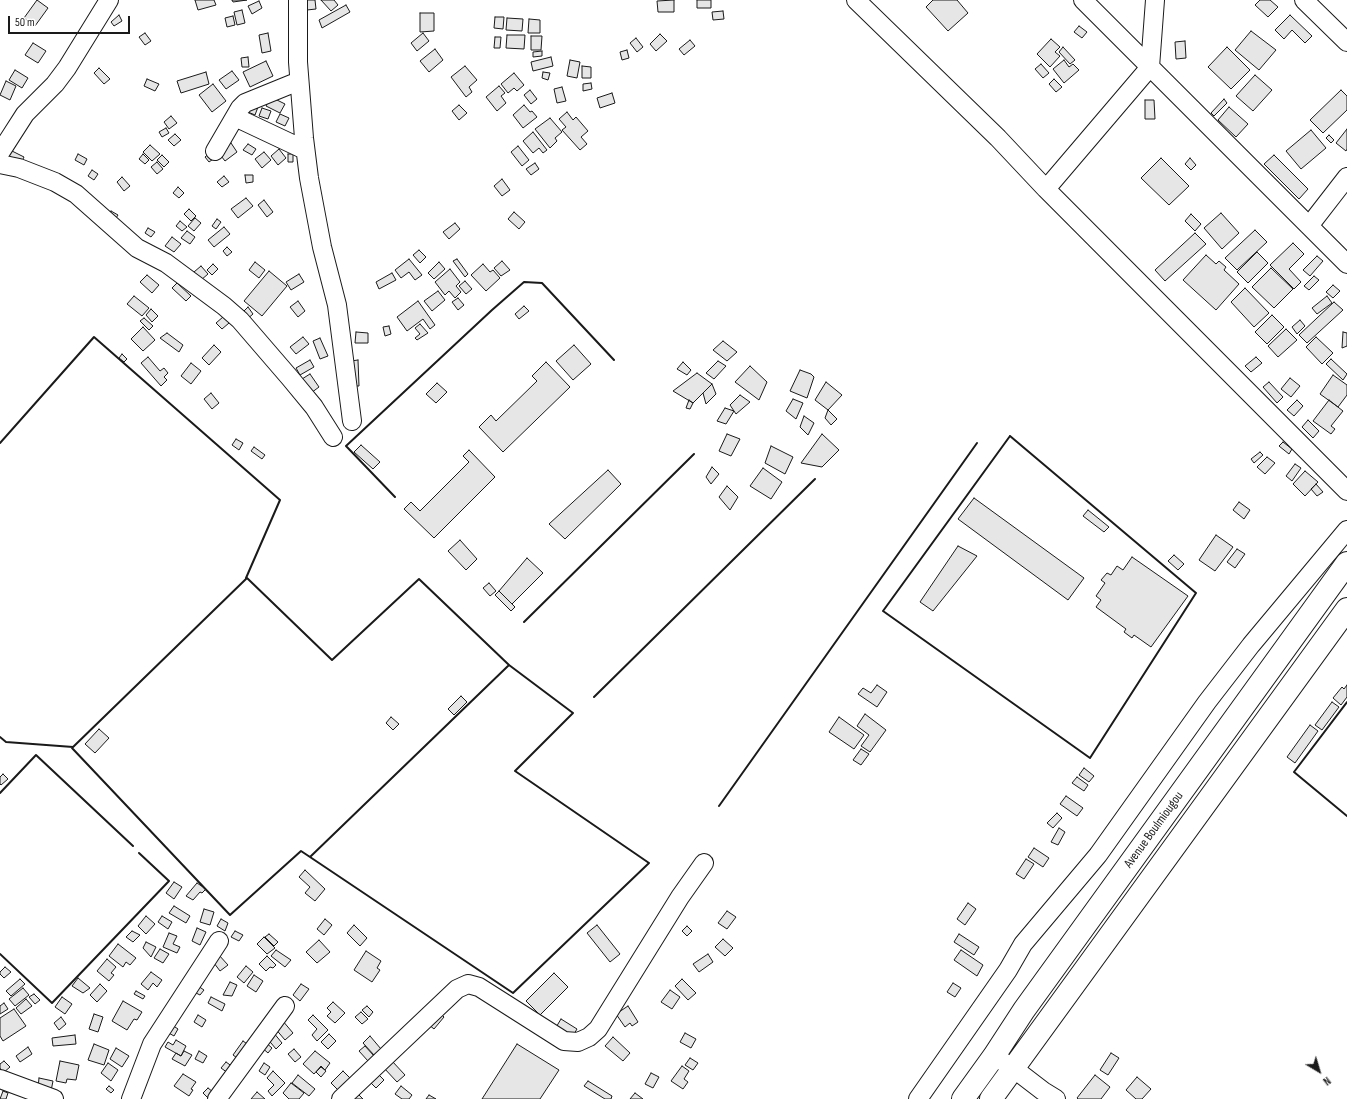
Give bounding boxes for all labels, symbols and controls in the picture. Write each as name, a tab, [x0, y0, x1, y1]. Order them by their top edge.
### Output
scale bar	[10, 8, 132, 34]
text: 50 m	[15, 15, 35, 30]
street label: Avenue Boulmiougou	[1121, 789, 1187, 871]
north arrow	[1299, 1051, 1339, 1091]
text: N	[1320, 1074, 1333, 1088]

